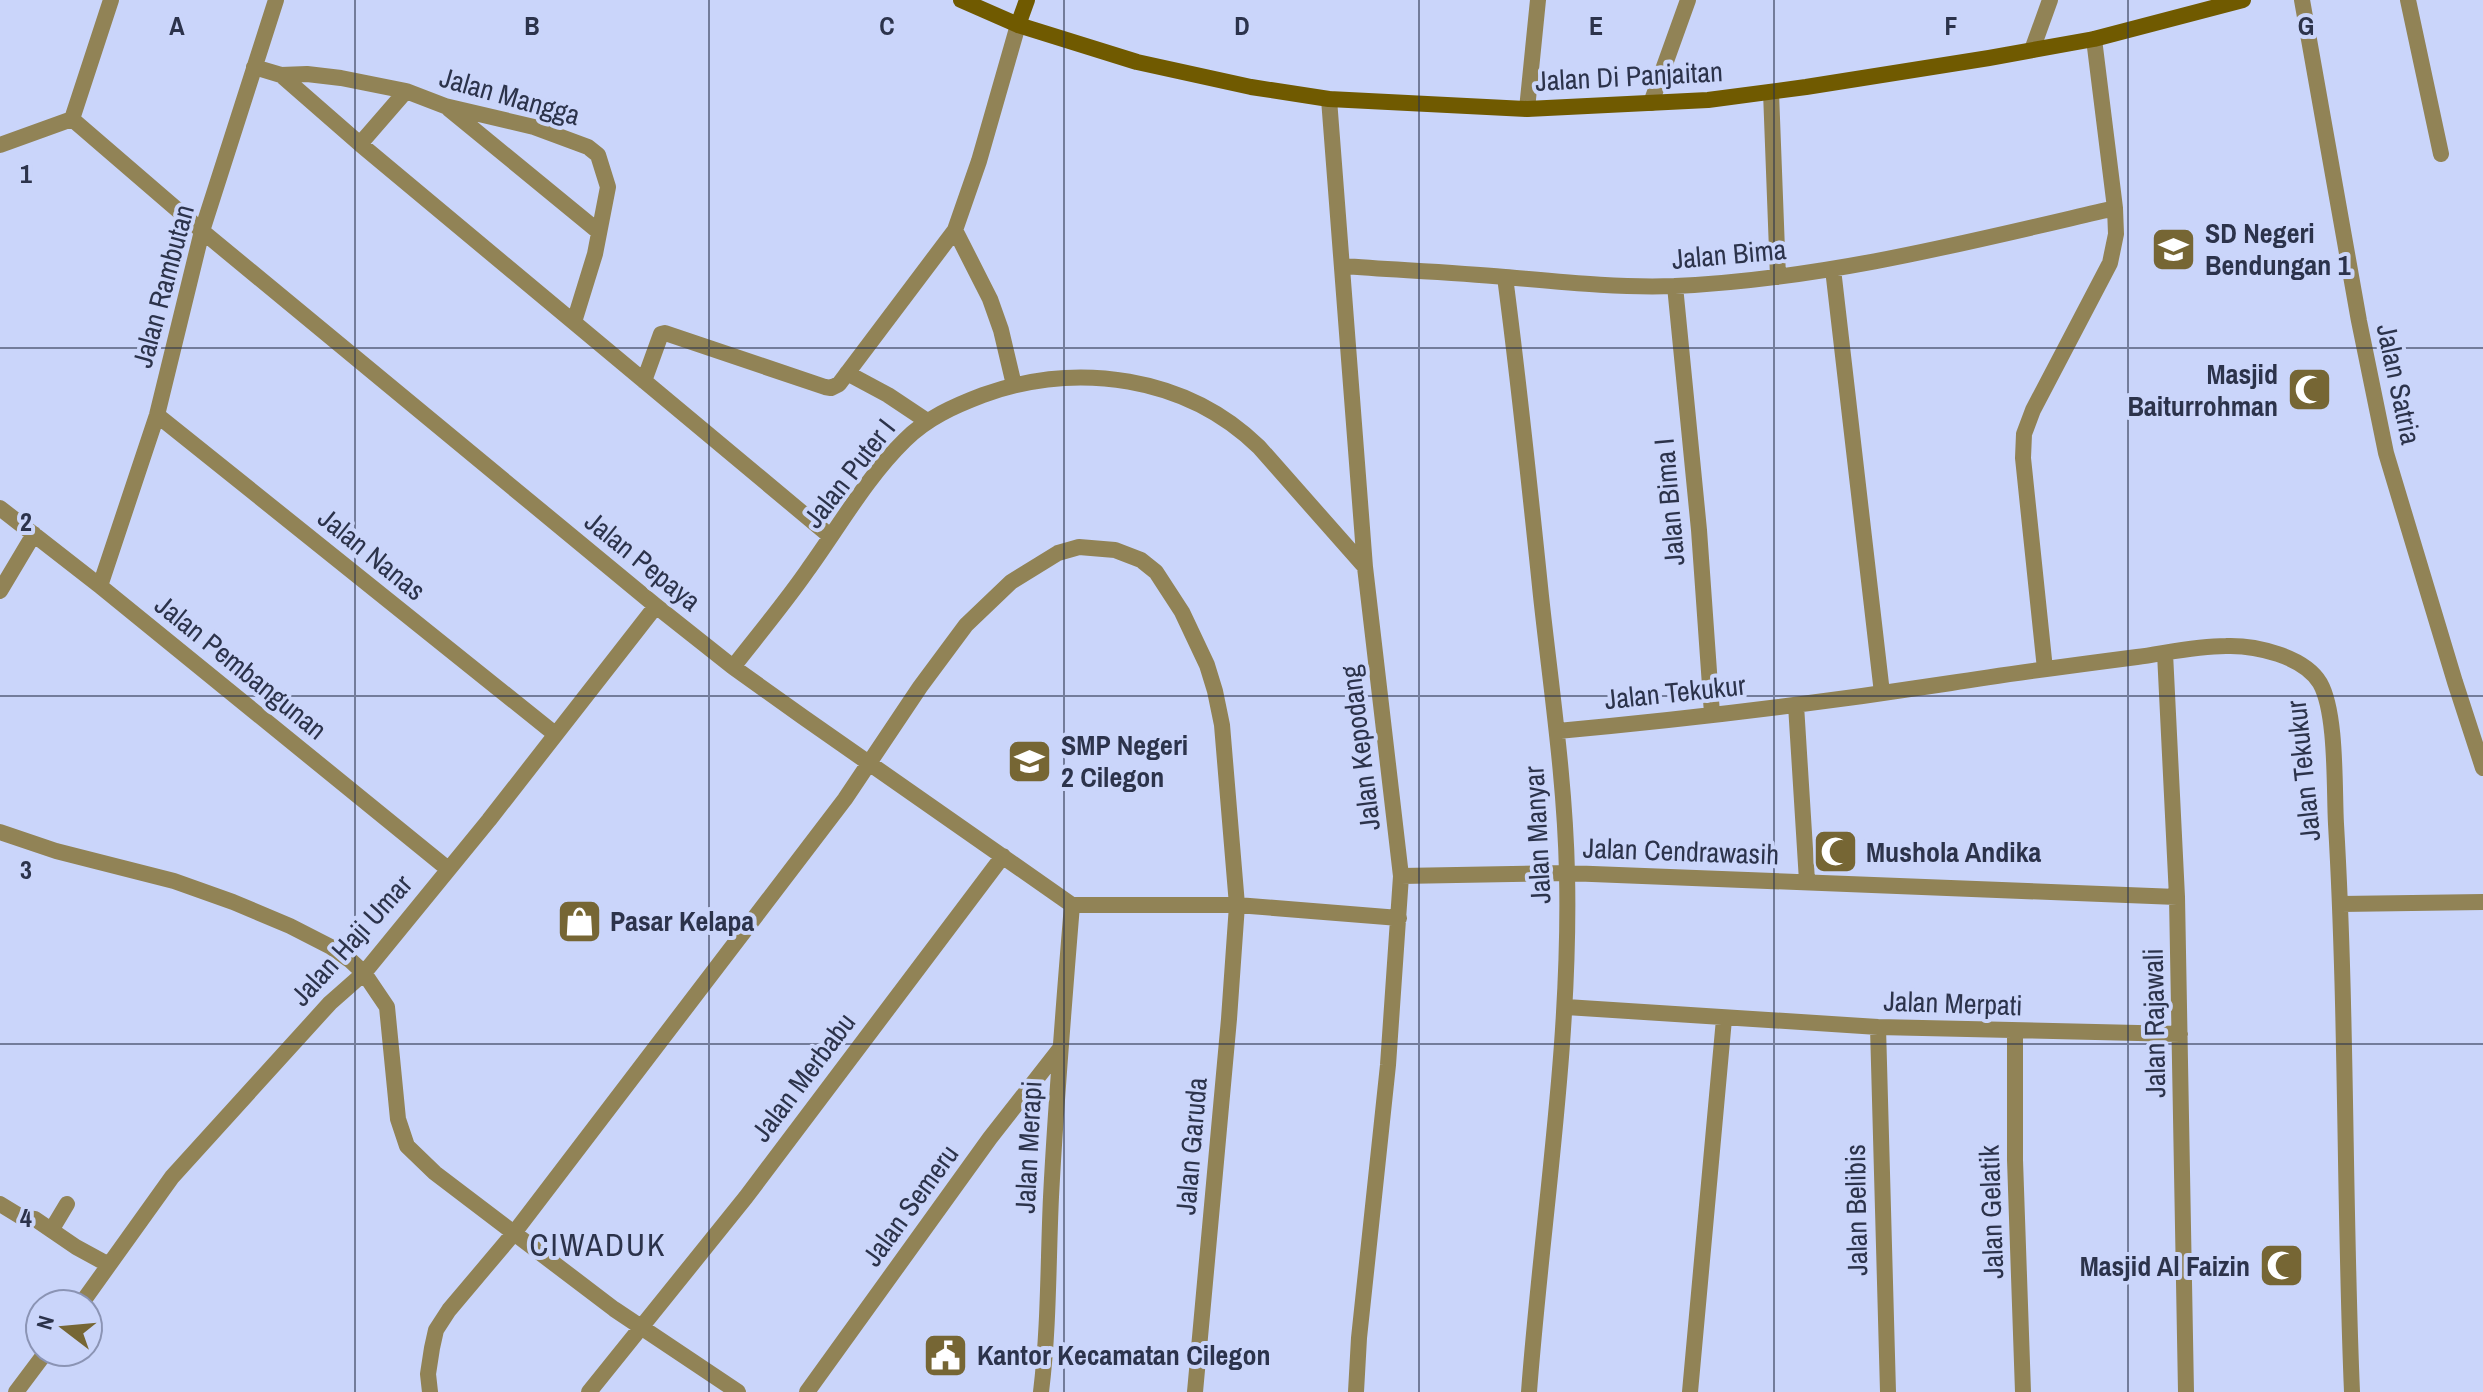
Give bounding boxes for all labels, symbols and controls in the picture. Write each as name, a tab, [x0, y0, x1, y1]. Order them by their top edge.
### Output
text: A	[169, 8, 185, 43]
text: B	[524, 8, 540, 43]
text: C	[879, 8, 895, 43]
text: D	[1234, 8, 1250, 43]
text: E	[1589, 8, 1603, 43]
text: F	[1944, 8, 1958, 43]
text: G	[2298, 8, 2314, 43]
street label: Jalan Di Panjaitan	[1534, 52, 1724, 100]
street label: Jalan Mangga	[435, 58, 585, 134]
text: 1	[20, 156, 32, 191]
street label: Jalan Rambutan	[123, 200, 203, 372]
place label: SD Negeri Bendungan 1	[2205, 214, 2351, 284]
school or university icon: SD Negeri Bendungan 1	[2150, 225, 2198, 273]
street label: Jalan Bima	[1670, 230, 1788, 278]
street label: Jalan Satria	[2368, 320, 2430, 448]
place label: Masjid Baiturrohman	[2127, 355, 2278, 425]
mosque icon: Masjid Baiturrohman	[2285, 366, 2333, 414]
street label: Jalan Puter I	[794, 411, 904, 535]
street label: Jalan Bima I	[1645, 437, 1693, 567]
street label: Jalan Nanas	[310, 499, 434, 609]
street label: Jalan Pepaya	[577, 502, 709, 620]
text: 2	[20, 504, 32, 539]
street label: Jalan Pembangunan	[147, 586, 335, 748]
street label: Jalan Kepodang	[1331, 663, 1389, 833]
street label: Jalan Tekukur	[1603, 666, 1748, 718]
street label: Jalan Tekukur	[2277, 698, 2329, 843]
place label: SMP Negeri 2 Cilegon	[1061, 726, 1188, 796]
school or university icon: SMP Negeri 2 Cilegon	[1006, 737, 1054, 785]
street label: Jalan Manyar	[1514, 765, 1560, 905]
mosque icon: Mushola Andika	[1811, 828, 1859, 876]
street label: Jalan Cendrawasih	[1582, 829, 1780, 873]
place label: Mushola Andika	[1866, 833, 2041, 871]
text: 3	[20, 852, 32, 887]
street label: Jalan Haji Umar	[282, 866, 420, 1014]
shop icon: Pasar Kelapa	[555, 897, 603, 945]
place label: Pasar Kelapa	[610, 902, 754, 940]
street label: Jalan Rajawali	[2134, 948, 2174, 1098]
street label: Jalan Merpati	[1883, 982, 2023, 1024]
street label: Jalan Merbabu	[742, 1005, 864, 1149]
street label: Jalan Garuda	[1166, 1075, 1216, 1216]
street label: Jalan Merapi	[1006, 1080, 1050, 1214]
street label: Jalan Semeru	[853, 1137, 967, 1273]
street label: Jalan Belibis	[1836, 1144, 1876, 1276]
street label: Jalan Gelatik	[1970, 1144, 2012, 1280]
text: 4	[20, 1200, 32, 1235]
district label: CIWADUK	[530, 1223, 666, 1266]
mosque icon: Masjid Al Faizin	[2257, 1242, 2305, 1290]
place label: Masjid Al Faizin	[2080, 1247, 2250, 1285]
north arrow	[24, 1288, 104, 1368]
text: N	[29, 1312, 61, 1333]
public building icon: Kantor Kecamatan Cilegon	[922, 1331, 970, 1379]
place label: Kantor Kecamatan Cilegon	[977, 1336, 1270, 1374]

